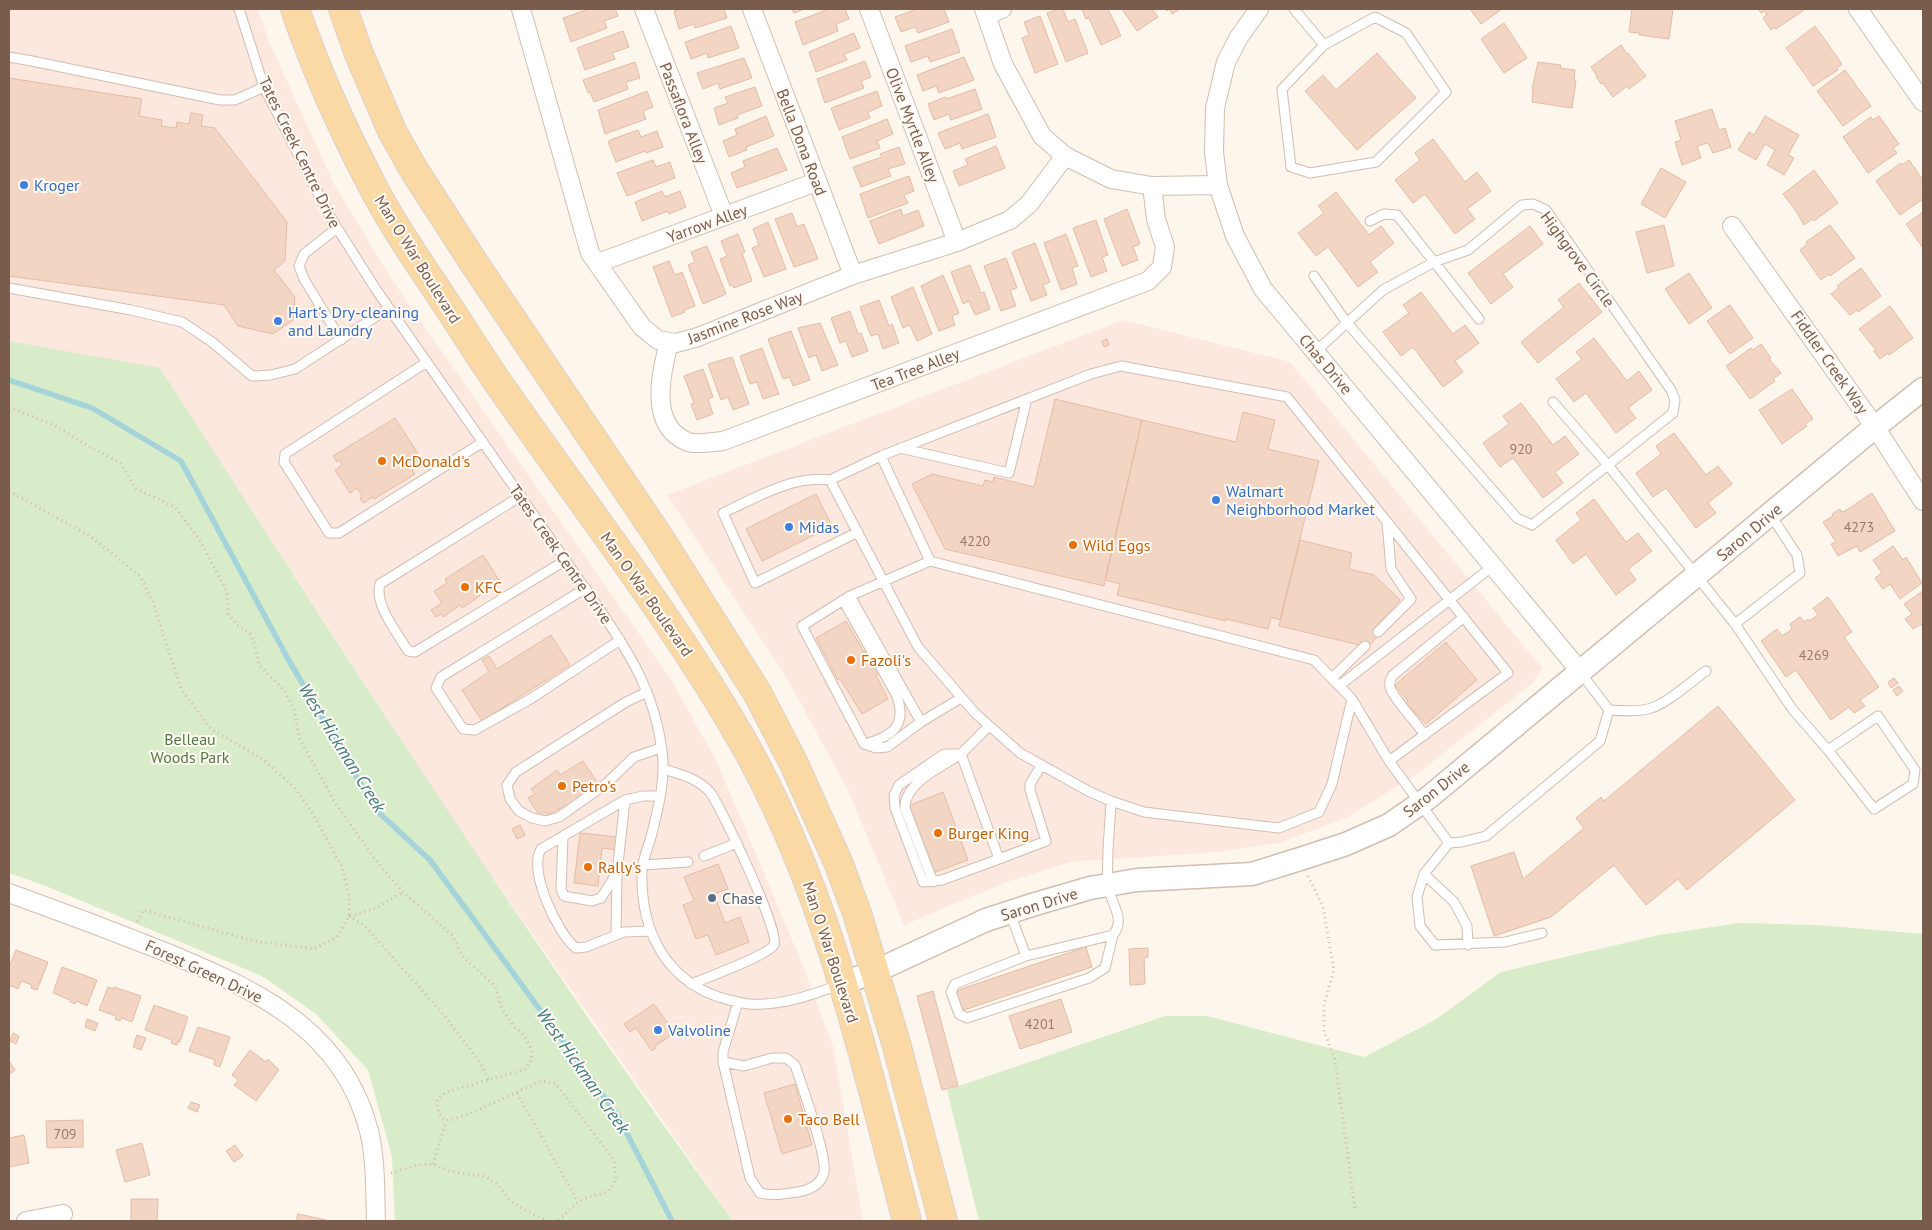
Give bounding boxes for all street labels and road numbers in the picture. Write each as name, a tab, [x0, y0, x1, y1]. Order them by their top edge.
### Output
street label: Passaflora Alley	[656, 60, 713, 167]
street label: Olive Myrtle Alley	[882, 65, 944, 186]
street label: Tates Creek Centre Drive	[255, 73, 345, 231]
street label: Bella Dona Road	[772, 86, 832, 198]
street label: Man O War Boulevard	[370, 191, 466, 327]
street label: Yarrow Alley	[664, 199, 750, 247]
street label: Highgrove Circle	[1537, 207, 1619, 311]
street label: Jasmine Rose Way	[684, 286, 806, 349]
street label: Fiddler Creek Way	[1787, 306, 1873, 418]
street label: Chas Drive	[1295, 330, 1357, 398]
street label: Tea Tree Alley	[868, 343, 963, 395]
street label: Tates Creek Centre Drive	[505, 480, 617, 628]
street label: Saron Drive	[1712, 499, 1786, 565]
street label: Man O War Boulevard	[597, 528, 697, 660]
street label: Saron Drive	[1399, 757, 1473, 821]
street label: Man O War Boulevard	[799, 879, 863, 1025]
street label: Saron Drive	[998, 883, 1080, 925]
street label: Forest Green Drive	[142, 935, 266, 1007]

